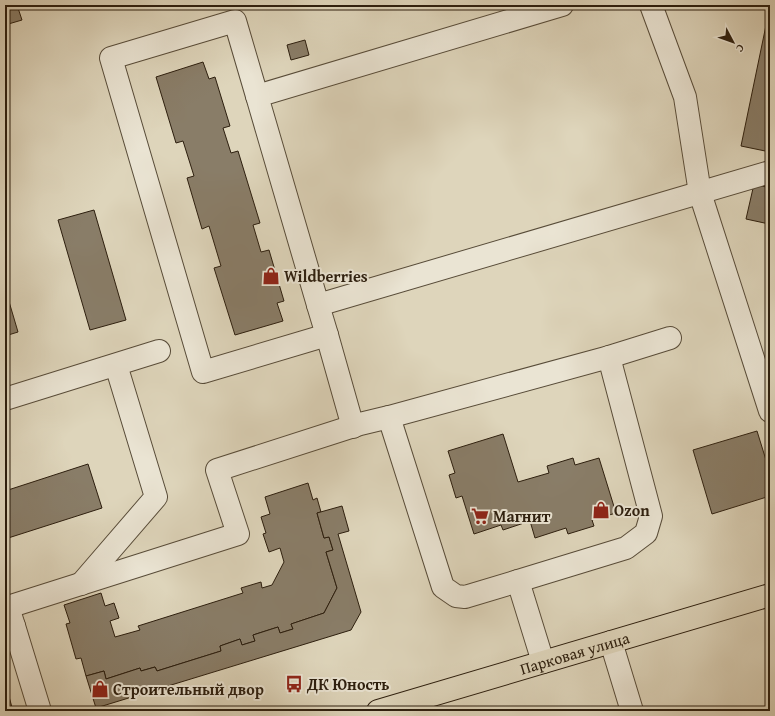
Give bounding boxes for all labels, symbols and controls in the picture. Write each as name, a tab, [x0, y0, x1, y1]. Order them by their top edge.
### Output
north arrow	[713, 22, 753, 62]
text: С	[732, 41, 749, 56]
place label: Wildberries	[284, 264, 368, 288]
shop icon: Wildberries	[261, 266, 281, 286]
place label: Ozon	[614, 498, 650, 522]
shop icon: Ozon	[591, 500, 611, 520]
place label: Магнит	[493, 504, 551, 528]
supermarket icon: Магнит	[470, 506, 490, 526]
street label: Парковая улица	[517, 625, 633, 680]
place label: ДК Юность	[306, 672, 390, 696]
bus stop icon: ДК Юность	[284, 674, 304, 694]
place label: Строительный двор	[113, 677, 264, 701]
shop icon: Строительный двор	[90, 679, 110, 699]

